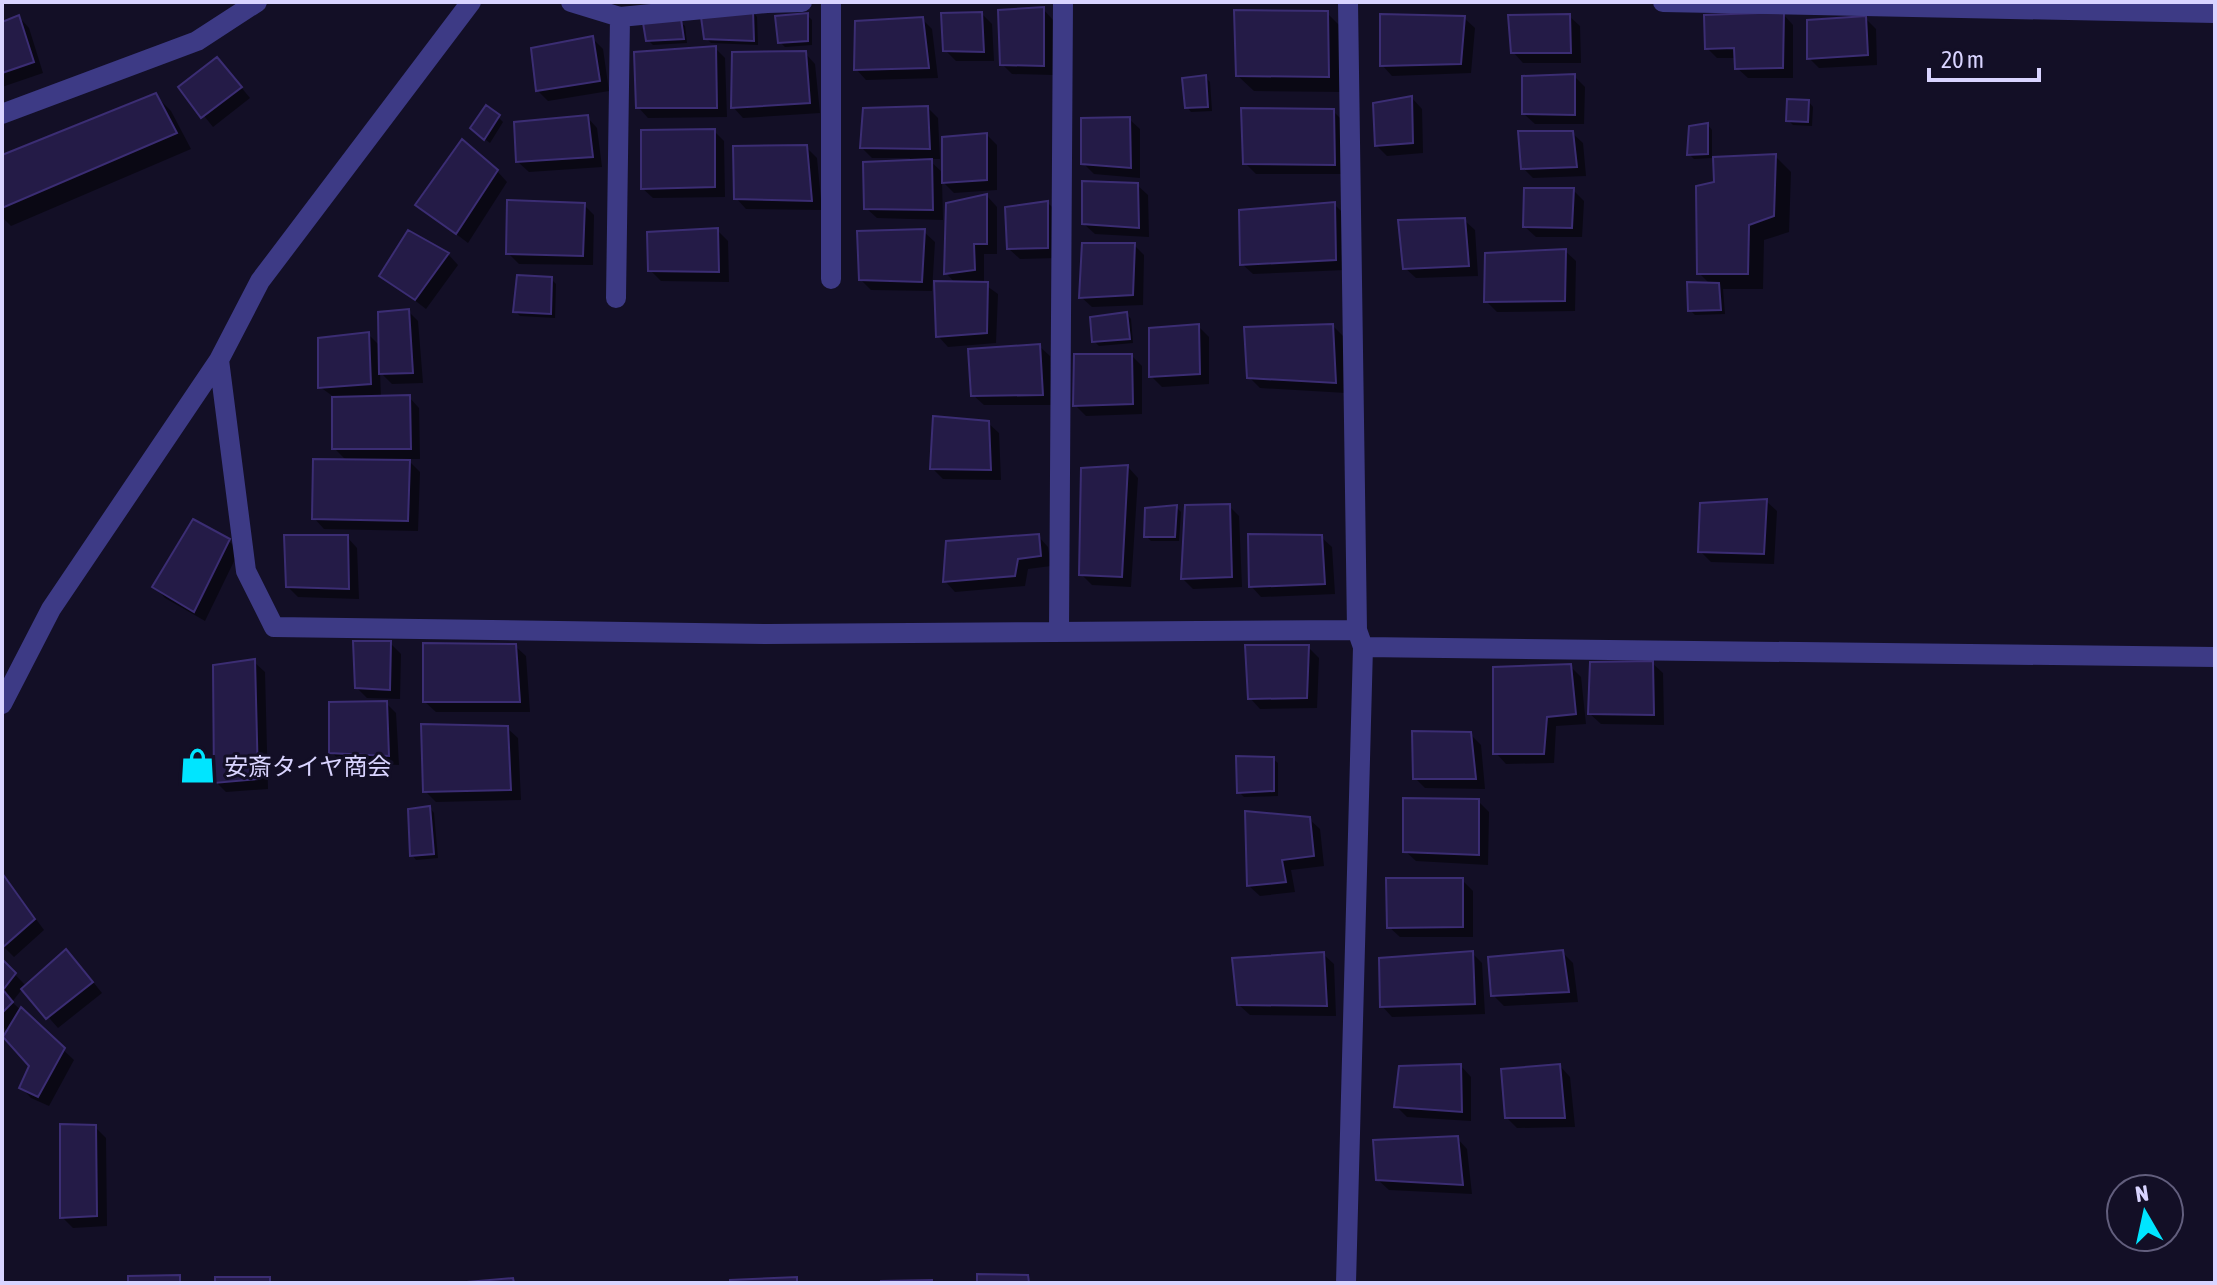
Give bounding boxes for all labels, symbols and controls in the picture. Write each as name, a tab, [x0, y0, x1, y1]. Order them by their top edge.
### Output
scale bar	[1929, 32, 2039, 82]
text: 20 m	[1941, 46, 1984, 73]
shop icon: 安斎タイヤ商会	[179, 747, 217, 785]
place label: 安斎タイヤ商会	[224, 753, 391, 780]
north arrow	[2105, 1173, 2185, 1253]
text: N	[2133, 1179, 2150, 1207]

